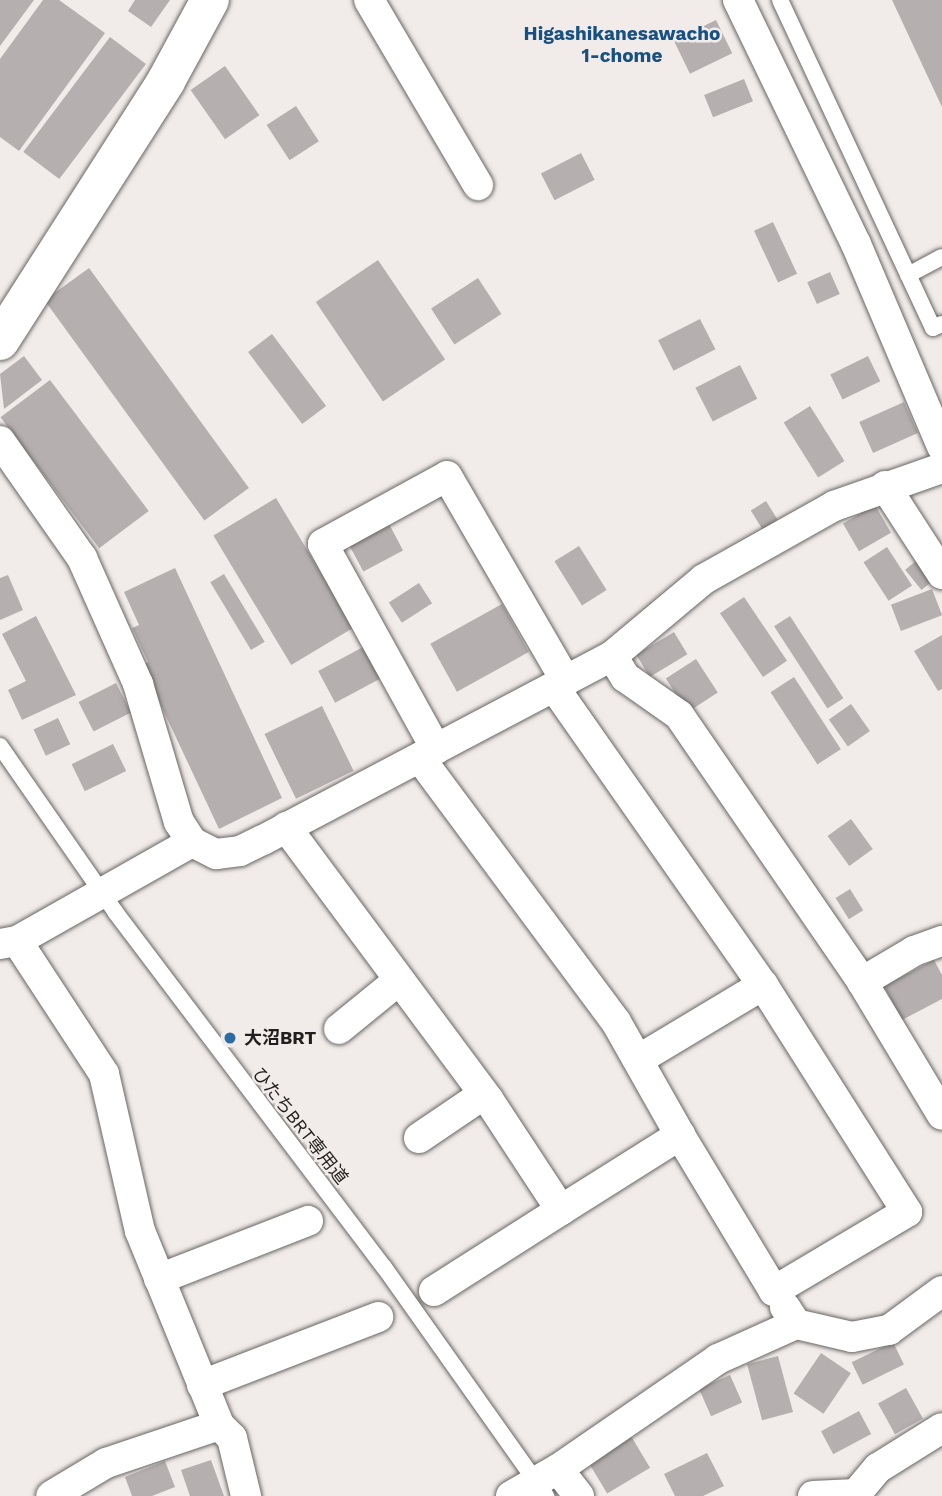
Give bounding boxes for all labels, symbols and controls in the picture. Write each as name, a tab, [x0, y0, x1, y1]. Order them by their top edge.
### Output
district label: Higashikanesawacho 1-chome	[524, 23, 720, 67]
place label: 大沼BRT	[244, 1027, 316, 1049]
marker: 大沼BRT	[222, 1030, 238, 1046]
street label: ひたちBRT専用道	[248, 1063, 352, 1189]

